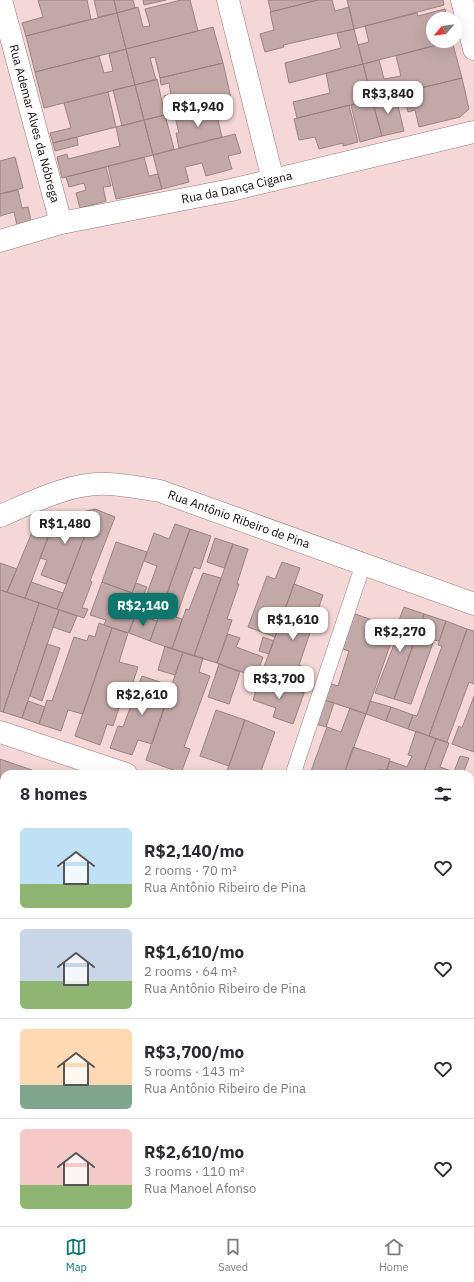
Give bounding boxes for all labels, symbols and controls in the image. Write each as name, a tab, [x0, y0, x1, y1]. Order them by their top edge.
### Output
north arrow	[426, 12, 462, 48]
map controls	[426, 12, 462, 48]
street label: Rua Ademar Alves da Nóbrega	[6, 43, 63, 205]
pin: R$3,840	[351, 81, 425, 115]
text: R$3,840	[362, 85, 414, 102]
pin: R$1,940	[161, 94, 235, 128]
text: R$1,940	[172, 98, 224, 115]
street label: Rua da Dança Cigana	[180, 168, 294, 206]
street label: Rua Antônio Ribeiro de Pina	[166, 486, 313, 552]
pin: R$1,480	[28, 511, 102, 545]
text: R$1,480	[39, 515, 91, 532]
pin: R$2,140	[106, 593, 180, 627]
text: R$2,140	[117, 597, 169, 614]
pin: R$1,610	[256, 607, 330, 641]
text: R$1,610	[267, 611, 319, 628]
pin: R$2,270	[363, 619, 437, 653]
text: R$2,270	[374, 623, 426, 640]
pin: R$3,700	[242, 666, 316, 700]
text: R$3,700	[253, 670, 305, 687]
pin: R$2,610	[105, 682, 179, 716]
text: R$2,610	[116, 686, 168, 703]
text: 8 homes	[20, 783, 87, 805]
icon: filters	[432, 783, 454, 805]
text: R$2,140/mo	[144, 840, 244, 862]
icon: home	[52, 844, 100, 892]
icon: heart	[432, 857, 454, 879]
text: 2 rooms · 70 m²	[144, 862, 237, 879]
text: Rua Antônio Ribeiro de Pina	[144, 879, 306, 896]
text: R$1,610/mo	[144, 941, 244, 963]
icon: home	[52, 945, 100, 993]
icon: heart	[432, 958, 454, 980]
text: 2 rooms · 64 m²	[144, 963, 237, 980]
text: Rua Antônio Ribeiro de Pina	[144, 980, 306, 997]
text: R$3,700/mo	[144, 1041, 244, 1063]
icon: home	[52, 1045, 100, 1093]
icon: heart	[432, 1058, 454, 1080]
text: 5 rooms · 143 m²	[144, 1063, 245, 1080]
text: Rua Antônio Ribeiro de Pina	[144, 1080, 306, 1097]
text: R$2,610/mo	[144, 1141, 244, 1163]
icon: home	[52, 1145, 100, 1193]
icon: heart	[432, 1158, 454, 1180]
text: 3 rooms · 110 m²	[144, 1163, 245, 1180]
text: Rua Manoel Afonso	[144, 1180, 256, 1197]
tab: Map	[65, 1236, 87, 1274]
tab: Saved	[218, 1236, 248, 1274]
tab: Home	[379, 1236, 409, 1274]

